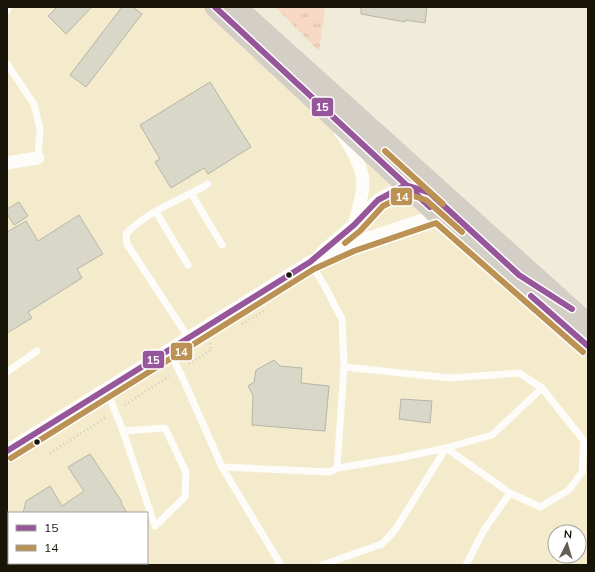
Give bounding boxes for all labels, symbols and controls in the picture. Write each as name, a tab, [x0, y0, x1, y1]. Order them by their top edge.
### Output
line badge: 15	[311, 97, 334, 117]
text: 15	[315, 100, 329, 114]
line badge: 14	[390, 187, 413, 206]
text: 14	[395, 190, 409, 204]
unlabelled marker	[284, 270, 294, 280]
line badge: 14	[170, 342, 193, 361]
text: 14	[174, 345, 188, 359]
line badge: 15	[142, 350, 165, 369]
text: 15	[146, 353, 160, 367]
unlabelled marker	[32, 437, 42, 447]
legend	[8, 512, 148, 564]
text: 15	[44, 520, 58, 535]
north arrow	[547, 524, 587, 564]
text: N	[563, 527, 573, 541]
text: 14	[44, 540, 58, 555]

